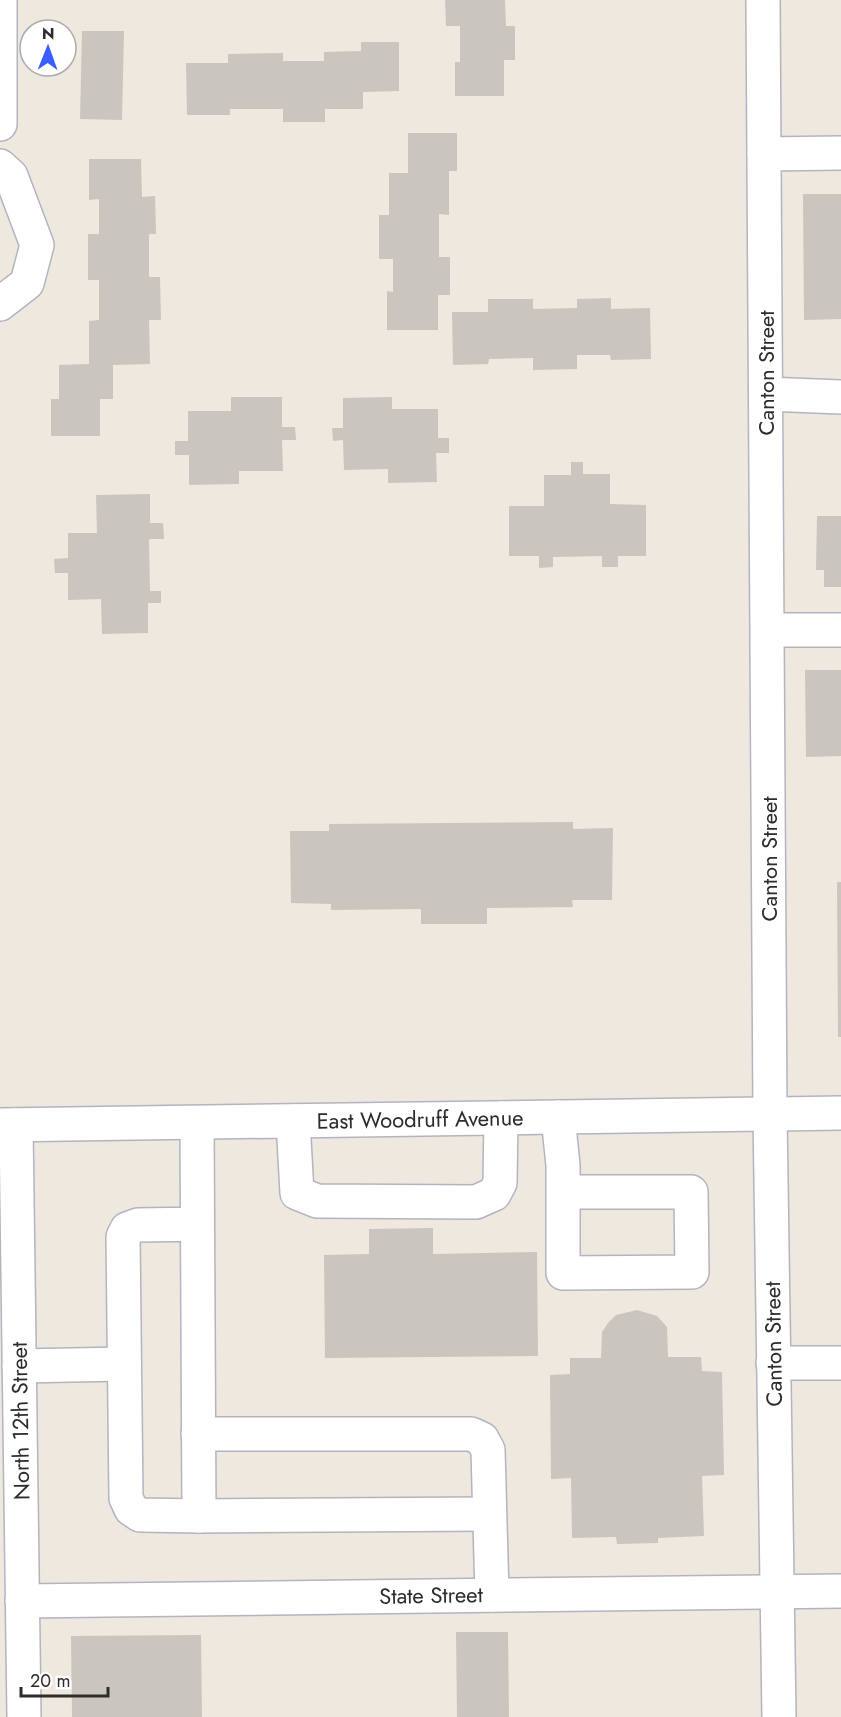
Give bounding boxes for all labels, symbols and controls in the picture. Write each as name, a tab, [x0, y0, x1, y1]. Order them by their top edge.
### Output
north arrow	[18, 18, 78, 78]
text: N	[42, 22, 55, 45]
street label: Canton Street	[750, 310, 782, 436]
street label: Canton Street	[753, 796, 785, 922]
street label: East Woodruff Avenue	[316, 1101, 524, 1137]
street label: Canton Street	[756, 1280, 790, 1407]
street label: North 12th Street	[3, 1341, 37, 1500]
street label: State Street	[379, 1578, 484, 1612]
scale bar	[21, 1660, 108, 1698]
text: 20 m	[30, 1668, 70, 1694]

